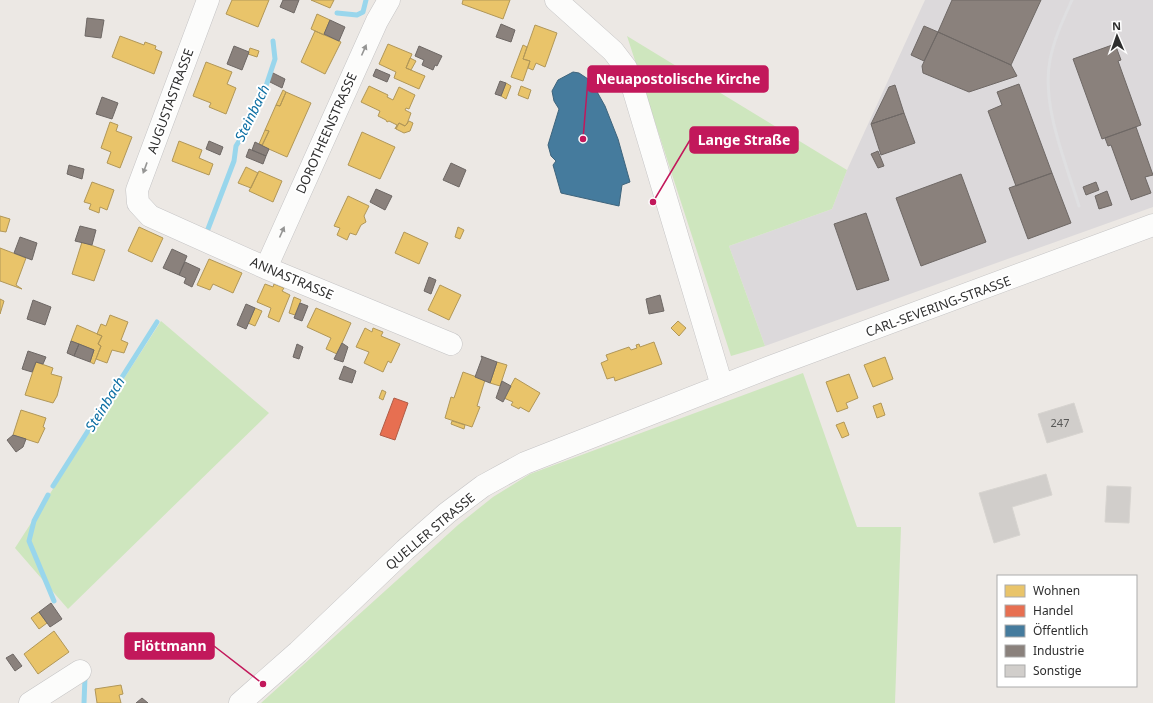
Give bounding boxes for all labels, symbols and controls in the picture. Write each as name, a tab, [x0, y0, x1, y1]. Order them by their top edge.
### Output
north arrow	[1097, 16, 1137, 56]
text: N	[1112, 18, 1121, 33]
one-way arrow	[361, 45, 367, 56]
street label: AUGUSTASTRASSE	[143, 46, 197, 156]
callout: Neuapostolische Kirche	[588, 66, 768, 92]
text: Neuapostolische Kirche	[596, 69, 760, 88]
street label: DOROTHEENSTRASSE	[291, 70, 361, 196]
water label: Steinbach	[230, 81, 273, 144]
callout: Lange Straße	[690, 127, 798, 153]
text: Lange Straße	[698, 130, 790, 149]
one-way arrow	[142, 162, 148, 174]
one-way arrow	[279, 227, 285, 238]
street label: ANNASTRASSE	[248, 252, 336, 304]
street label: CARL-SEVERING-STRASSE	[863, 271, 1013, 341]
water label: Steinbach	[80, 373, 129, 435]
house number: 247	[1051, 415, 1069, 430]
street label: QUELLER STRASSE	[382, 488, 478, 574]
legend	[997, 575, 1137, 687]
text: Wohnen	[1033, 582, 1080, 599]
text: Handel	[1033, 602, 1073, 619]
text: Öffentlich	[1033, 622, 1089, 639]
callout: Flöttmann	[125, 633, 214, 659]
text: Flöttmann	[134, 636, 207, 655]
text: Industrie	[1033, 642, 1084, 659]
text: Sonstige	[1033, 662, 1082, 679]

